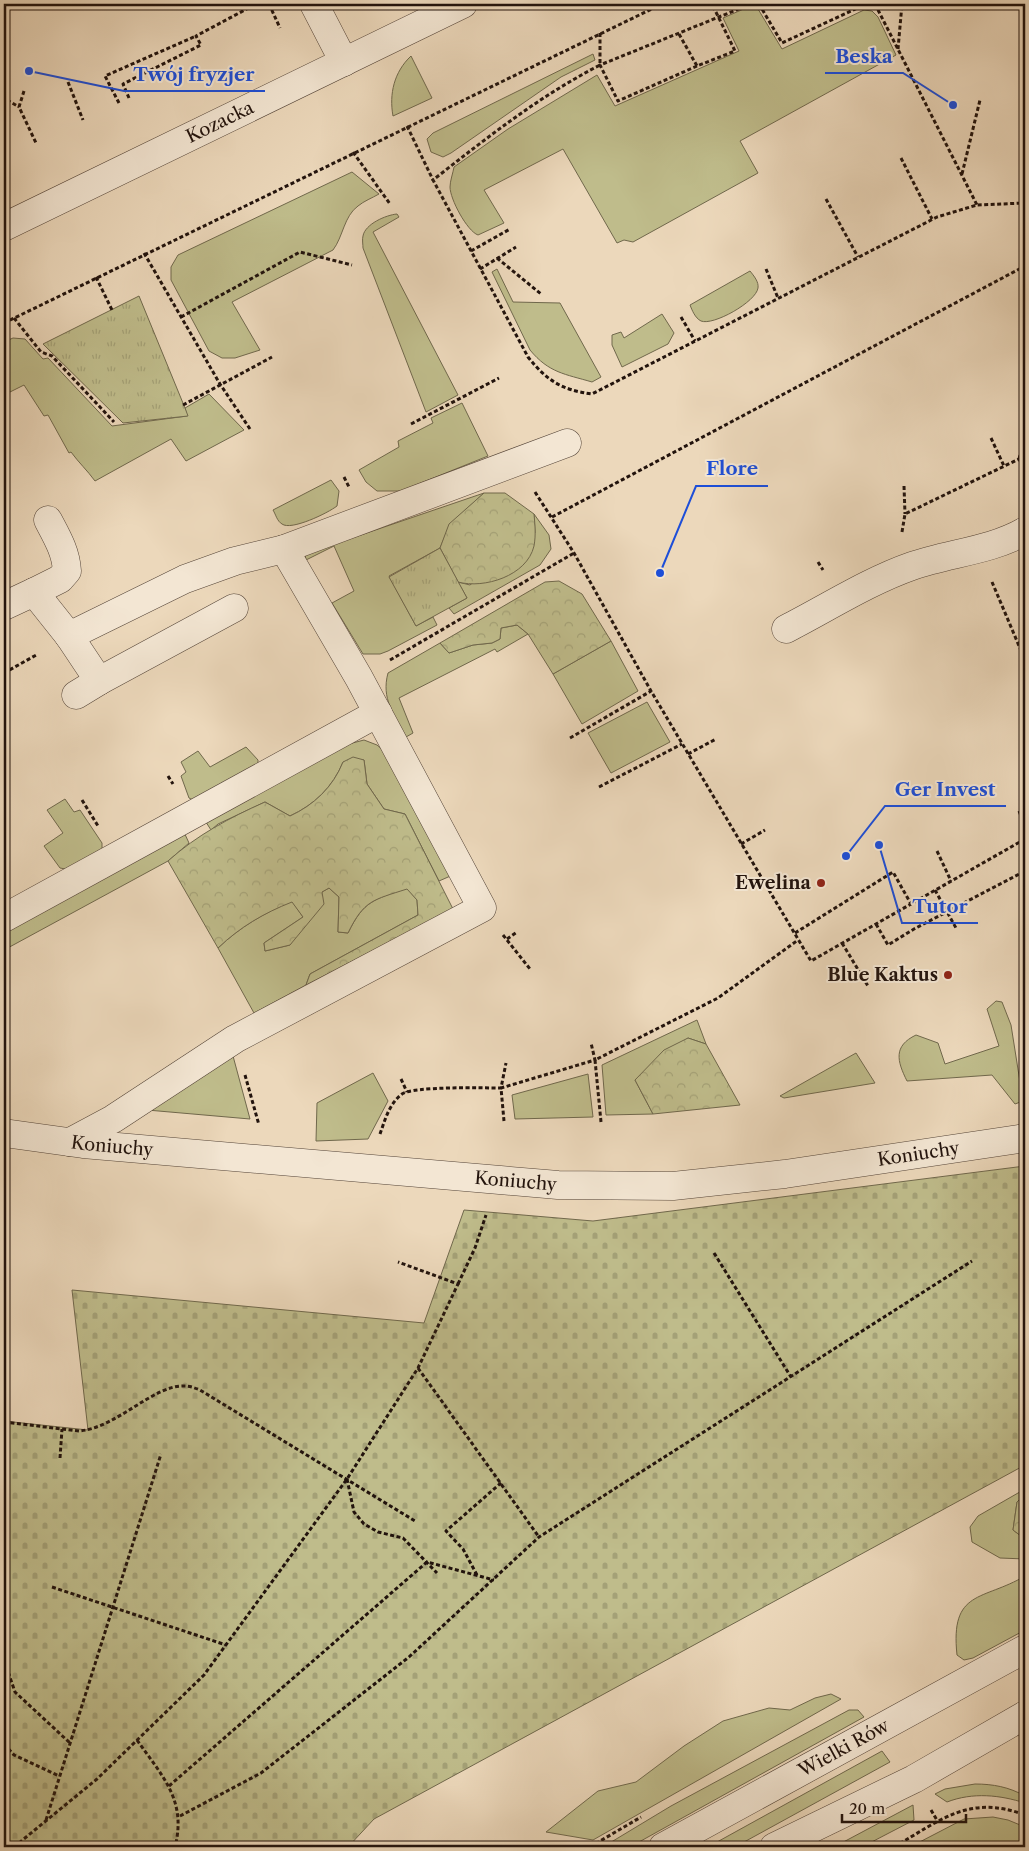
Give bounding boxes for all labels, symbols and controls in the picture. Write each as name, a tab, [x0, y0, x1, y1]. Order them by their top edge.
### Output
callout: Beska	[825, 39, 903, 73]
text: Beska	[835, 45, 894, 68]
callout: Twój fryzjer	[124, 57, 265, 91]
text: Twój fryzjer	[133, 63, 255, 86]
street label: Kozacka	[183, 96, 258, 148]
callout: Flore	[696, 452, 768, 486]
text: Flore	[706, 457, 758, 480]
callout: Ger Invest	[885, 772, 1006, 806]
text: Ger Invest	[895, 778, 996, 801]
place label: Ewelina	[735, 872, 812, 894]
marker: Ewelina	[815, 877, 827, 889]
callout: Tutor	[902, 889, 978, 923]
text: Tutor	[912, 895, 969, 918]
place label: Blue Kaktus	[827, 964, 938, 986]
marker: Blue Kaktus	[942, 969, 954, 981]
street label: Koniuchy	[70, 1131, 155, 1161]
street label: Koniuchy	[876, 1137, 962, 1171]
street label: Koniuchy	[474, 1167, 559, 1196]
street label: Wielki Rów	[794, 1714, 894, 1782]
scale bar	[842, 1791, 965, 1823]
text: 20 m	[849, 1799, 885, 1818]

